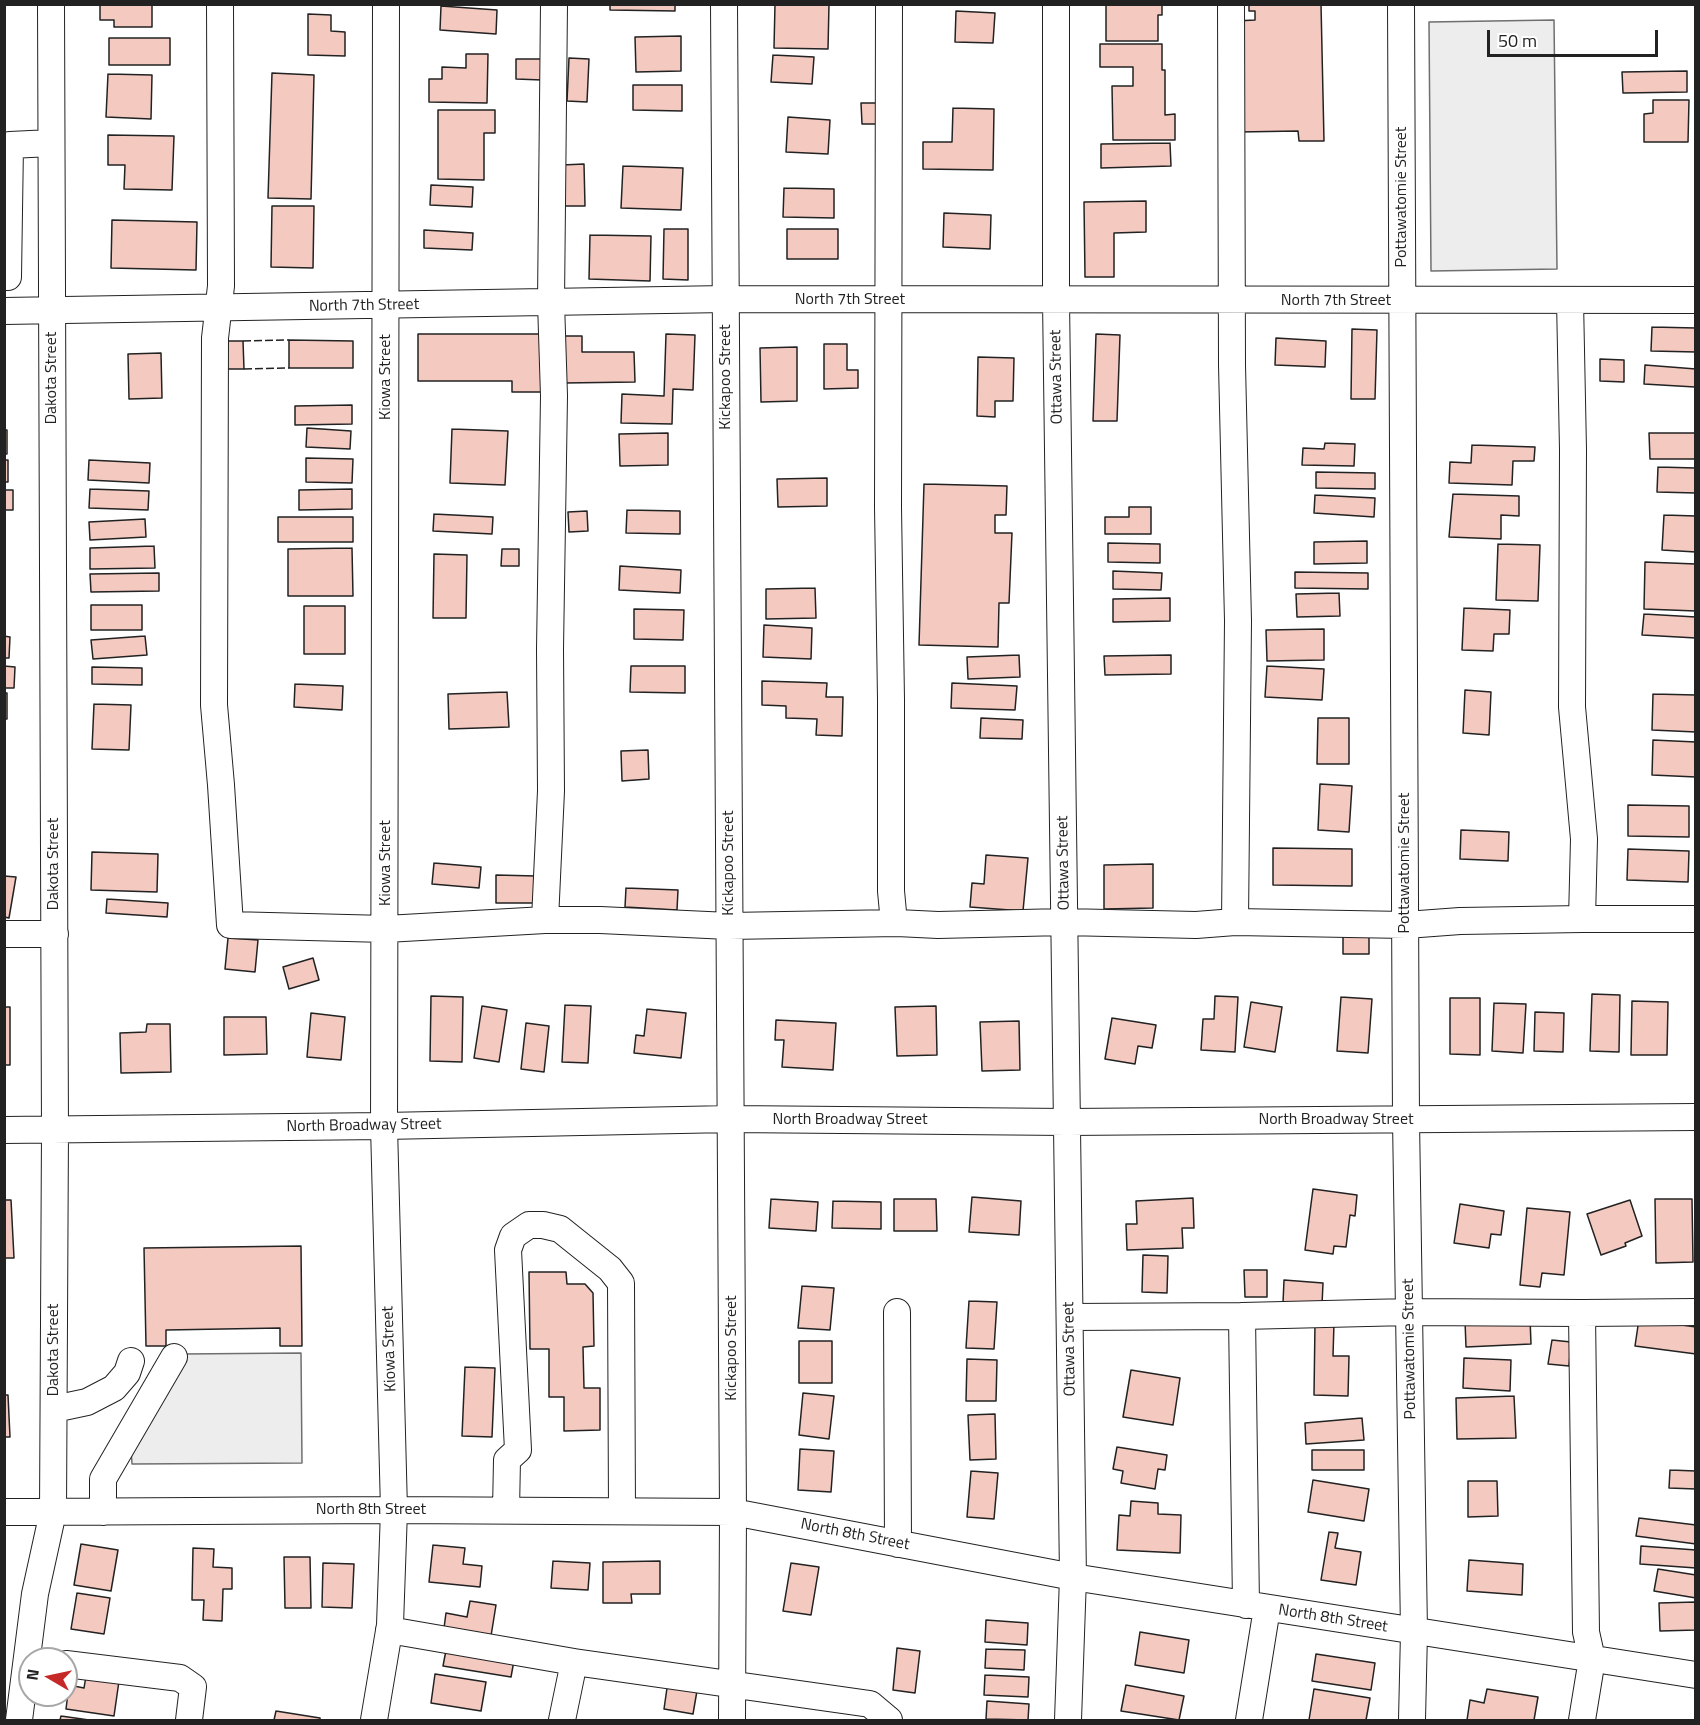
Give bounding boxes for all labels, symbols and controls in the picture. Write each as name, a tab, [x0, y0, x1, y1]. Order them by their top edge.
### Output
scale bar	[1490, 18, 1661, 56]
text: 50 m	[1498, 27, 1537, 54]
street label: Pottawatomie Street	[1392, 127, 1412, 267]
street label: North 7th Street	[795, 290, 905, 310]
street label: North 7th Street	[1281, 291, 1391, 311]
street label: North 7th Street	[309, 295, 419, 317]
street label: Kickapoo Street	[716, 324, 736, 430]
street label: Ottawa Street	[1047, 329, 1067, 425]
street label: Dakota Street	[42, 332, 62, 424]
street label: Kiowa Street	[376, 334, 396, 420]
street label: Pottawatomie Street	[1395, 793, 1415, 933]
street label: Kickapoo Street	[719, 810, 739, 916]
street label: Ottawa Street	[1054, 815, 1074, 911]
street label: Dakota Street	[44, 818, 64, 910]
street label: Kiowa Street	[376, 820, 396, 906]
street label: North Broadway Street	[772, 1110, 928, 1130]
street label: North Broadway Street	[1258, 1110, 1414, 1130]
street label: North Broadway Street	[286, 1115, 442, 1137]
street label: Pottawatomie Street	[1399, 1278, 1421, 1420]
street label: Kickapoo Street	[722, 1295, 742, 1401]
street label: Ottawa Street	[1060, 1301, 1080, 1397]
street label: Dakota Street	[44, 1304, 64, 1396]
street label: Kiowa Street	[379, 1306, 401, 1392]
street label: North 8th Street	[316, 1500, 426, 1520]
street label: North 8th Street	[799, 1515, 911, 1555]
street label: North 8th Street	[1277, 1601, 1389, 1637]
north arrow	[18, 1647, 78, 1707]
text: N	[19, 1667, 45, 1682]

